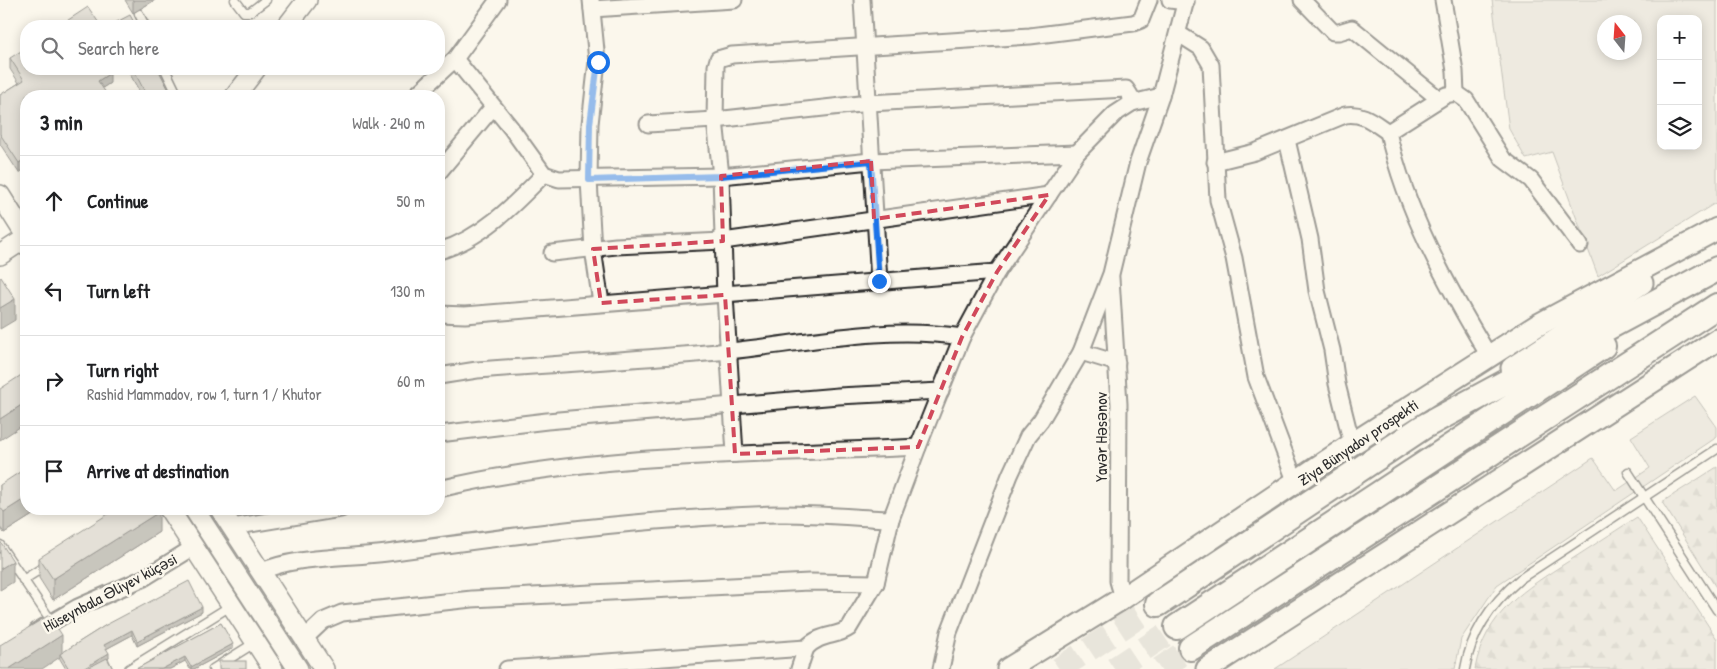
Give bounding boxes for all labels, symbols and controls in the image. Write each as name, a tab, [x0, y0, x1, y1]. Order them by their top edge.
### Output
north arrow	[1597, 15, 1642, 60]
map controls	[1657, 15, 1702, 150]
button: +	[1657, 15, 1702, 60]
search box	[20, 20, 445, 75]
icon: search	[38, 34, 66, 62]
text: Search here	[78, 35, 159, 61]
route start	[587, 51, 610, 74]
button: −	[1657, 60, 1702, 105]
button: layers	[1657, 105, 1702, 150]
text: 3 min	[40, 108, 83, 137]
text: Walk · 240 m	[352, 112, 425, 134]
icon: ahead	[40, 187, 68, 215]
text: Continue	[87, 188, 148, 214]
text: 50 m	[397, 190, 425, 212]
route end	[868, 270, 891, 293]
icon: left	[40, 277, 68, 305]
text: Turn left	[87, 278, 150, 304]
text: 130 m	[390, 280, 425, 302]
text: Turn right	[87, 357, 158, 383]
icon: right	[40, 367, 68, 395]
text: 60 m	[397, 370, 425, 392]
text: Rashid Mammadov, row 1, turn 1 / Khutor	[87, 383, 322, 405]
street label: Yavər Həsənov	[1090, 391, 1112, 482]
street label: Ziya Bünyadov prospekti	[1294, 394, 1422, 490]
icon: arrive	[40, 457, 68, 485]
text: Arrive at destination	[87, 458, 229, 484]
street label: Hüseynbala Əliyev küçəsi	[39, 547, 181, 637]

